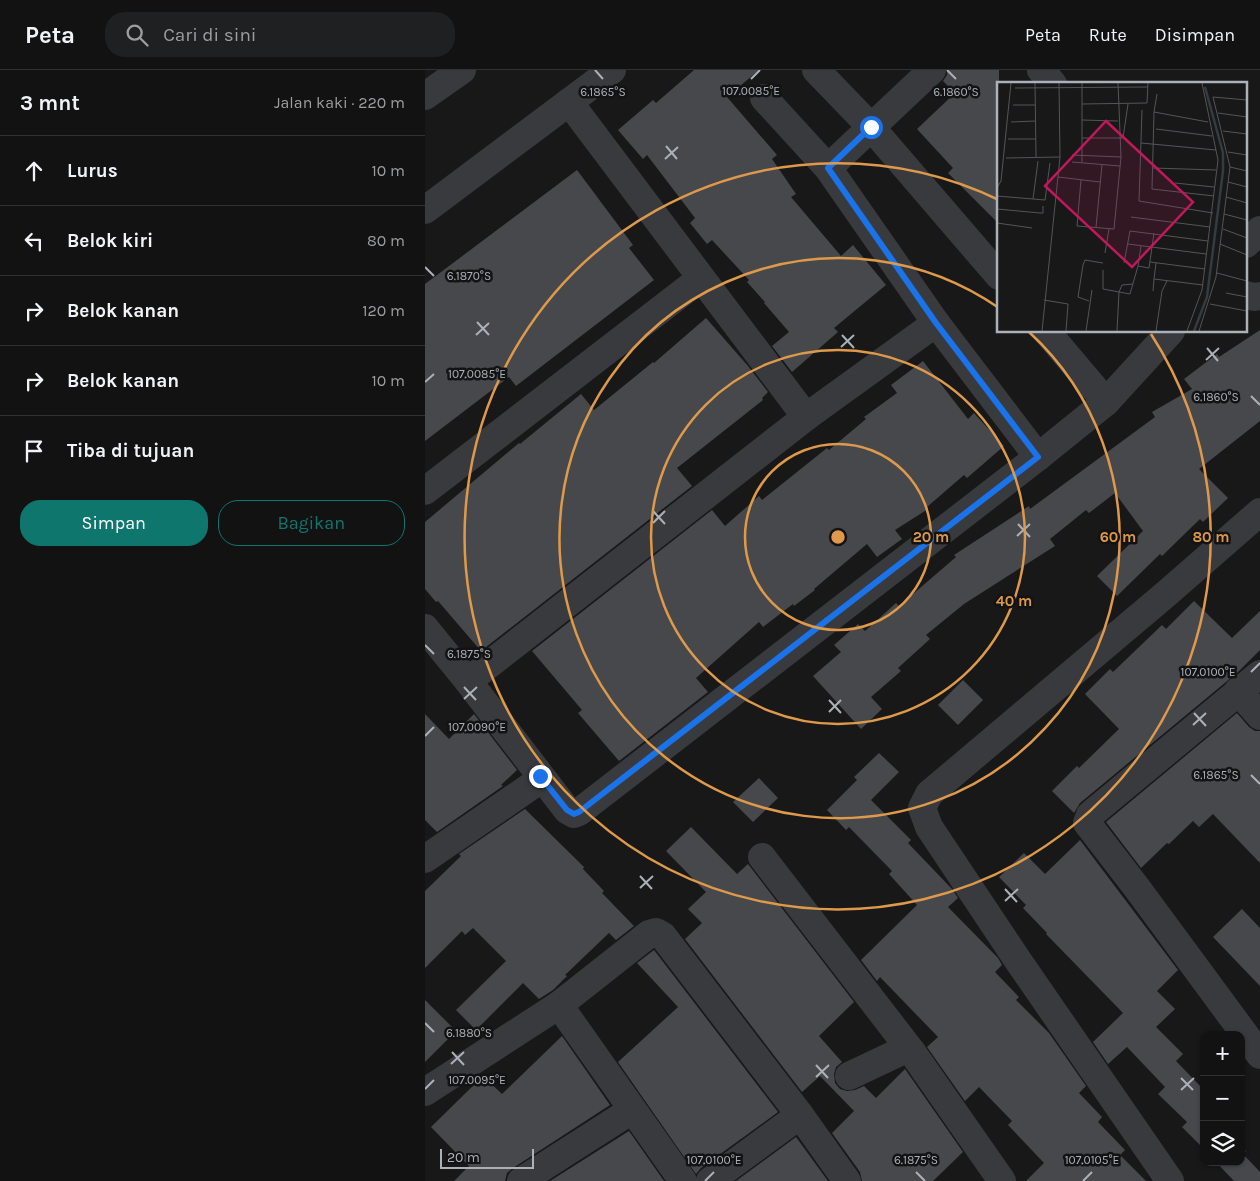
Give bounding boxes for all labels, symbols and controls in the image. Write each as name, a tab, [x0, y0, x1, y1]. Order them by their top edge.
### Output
search box	[105, 12, 455, 57]
text: Peta	[25, 21, 75, 49]
icon: search	[123, 21, 151, 49]
text: Cari di sini	[163, 24, 257, 46]
text: Peta	[1025, 24, 1061, 46]
text: Rute	[1089, 24, 1127, 46]
text: Disimpan	[1155, 24, 1235, 46]
inset map	[997, 82, 1247, 332]
text: 107.0085°E	[722, 84, 780, 98]
text: 6.1865°S	[580, 85, 626, 99]
text: 6.1860°S	[933, 85, 979, 99]
text: 3 mnt	[20, 91, 80, 115]
text: Jalan kaki · 220 m	[274, 93, 405, 112]
route start	[860, 116, 883, 139]
icon: ahead	[20, 157, 48, 185]
text: Lurus	[67, 160, 118, 182]
text: 10 m	[371, 161, 405, 180]
icon: left	[20, 227, 48, 255]
text: Belok kiri	[67, 230, 153, 252]
text: 80 m	[367, 231, 405, 250]
text: 6.1870°S	[447, 269, 491, 283]
icon: right	[20, 297, 48, 325]
text: Belok kanan	[67, 300, 179, 322]
text: 120 m	[362, 301, 405, 320]
icon: right	[20, 367, 48, 395]
text: 107.0085°E	[448, 367, 506, 381]
text: Belok kanan	[67, 370, 179, 392]
text: 10 m	[371, 371, 405, 390]
text: 6.1860°S	[1193, 390, 1239, 404]
icon: arrive	[20, 437, 48, 465]
text: Tiba di tujuan	[67, 440, 194, 462]
button: Simpan	[20, 500, 208, 546]
button: Bagikan	[218, 500, 405, 546]
centre of rings	[829, 528, 847, 546]
text: 20 m	[913, 528, 949, 546]
text: 60 m	[1100, 528, 1136, 546]
text: 80 m	[1192, 528, 1230, 546]
text: 40 m	[996, 592, 1032, 610]
text: 6.1875°S	[447, 647, 491, 661]
text: 107.0100°E	[1180, 665, 1236, 679]
text: 107.0090°E	[448, 720, 506, 734]
route end	[529, 765, 552, 788]
text: 6.1865°S	[1193, 768, 1239, 782]
text: 6.1880°S	[446, 1026, 492, 1040]
map controls	[1200, 1031, 1245, 1166]
button: +	[1200, 1031, 1245, 1076]
text: 107.0095°E	[448, 1073, 506, 1087]
button: −	[1200, 1076, 1245, 1121]
button: layers	[1200, 1121, 1245, 1166]
scale bar	[440, 1146, 534, 1169]
text: 20 m	[447, 1149, 480, 1166]
text: 107.0100°E	[686, 1153, 742, 1167]
text: 6.1875°S	[894, 1153, 938, 1167]
text: 107.0105°E	[1065, 1153, 1119, 1167]

